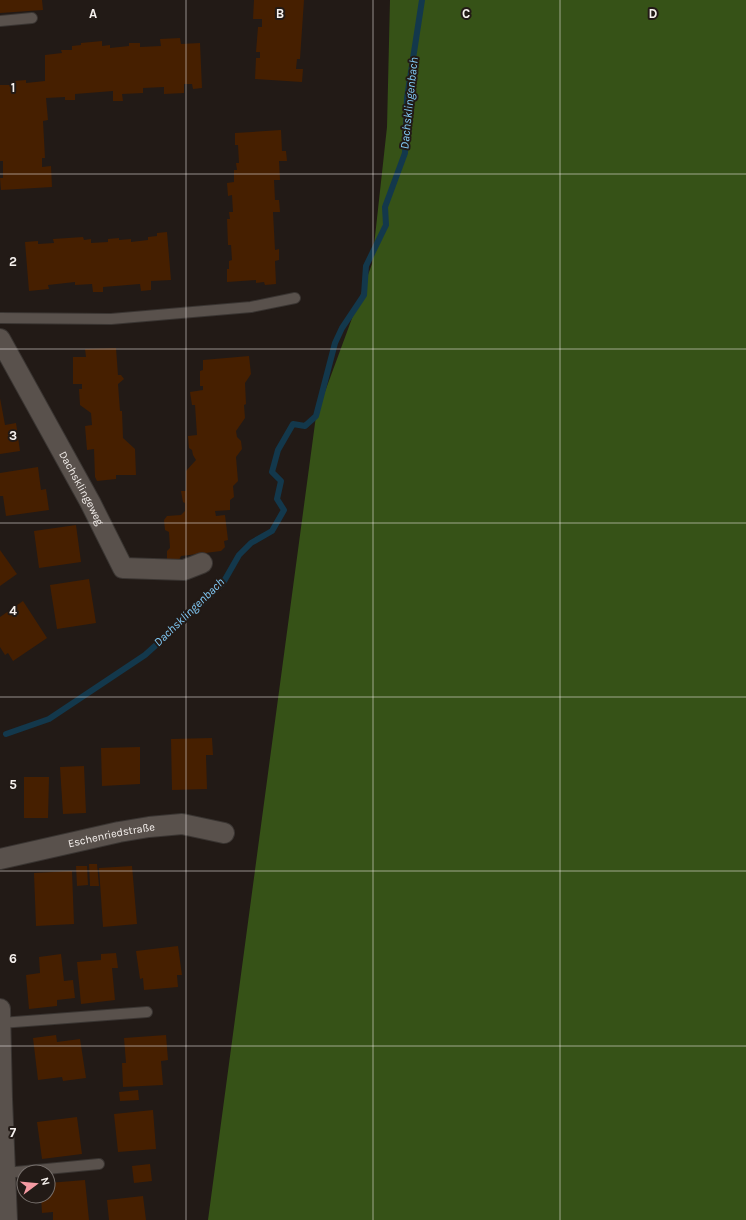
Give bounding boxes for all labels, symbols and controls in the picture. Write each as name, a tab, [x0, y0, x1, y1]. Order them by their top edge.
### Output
text: A	[89, 6, 97, 21]
text: B	[276, 6, 284, 21]
text: C	[462, 6, 470, 21]
text: D	[649, 6, 658, 21]
water label: Dachsklingenbach	[397, 56, 421, 150]
text: 1	[11, 80, 15, 95]
text: 2	[9, 254, 17, 269]
text: 3	[9, 428, 17, 443]
street label: Dachsklingeweg	[57, 449, 107, 528]
water label: Dachsklingenbach	[151, 575, 227, 649]
text: 4	[9, 603, 17, 618]
text: 5	[9, 777, 17, 792]
street label: Eschenriedstraße	[67, 820, 156, 850]
text: 6	[9, 951, 17, 966]
text: 7	[10, 1125, 17, 1140]
north arrow	[16, 1164, 56, 1204]
text: N	[38, 1176, 52, 1187]

